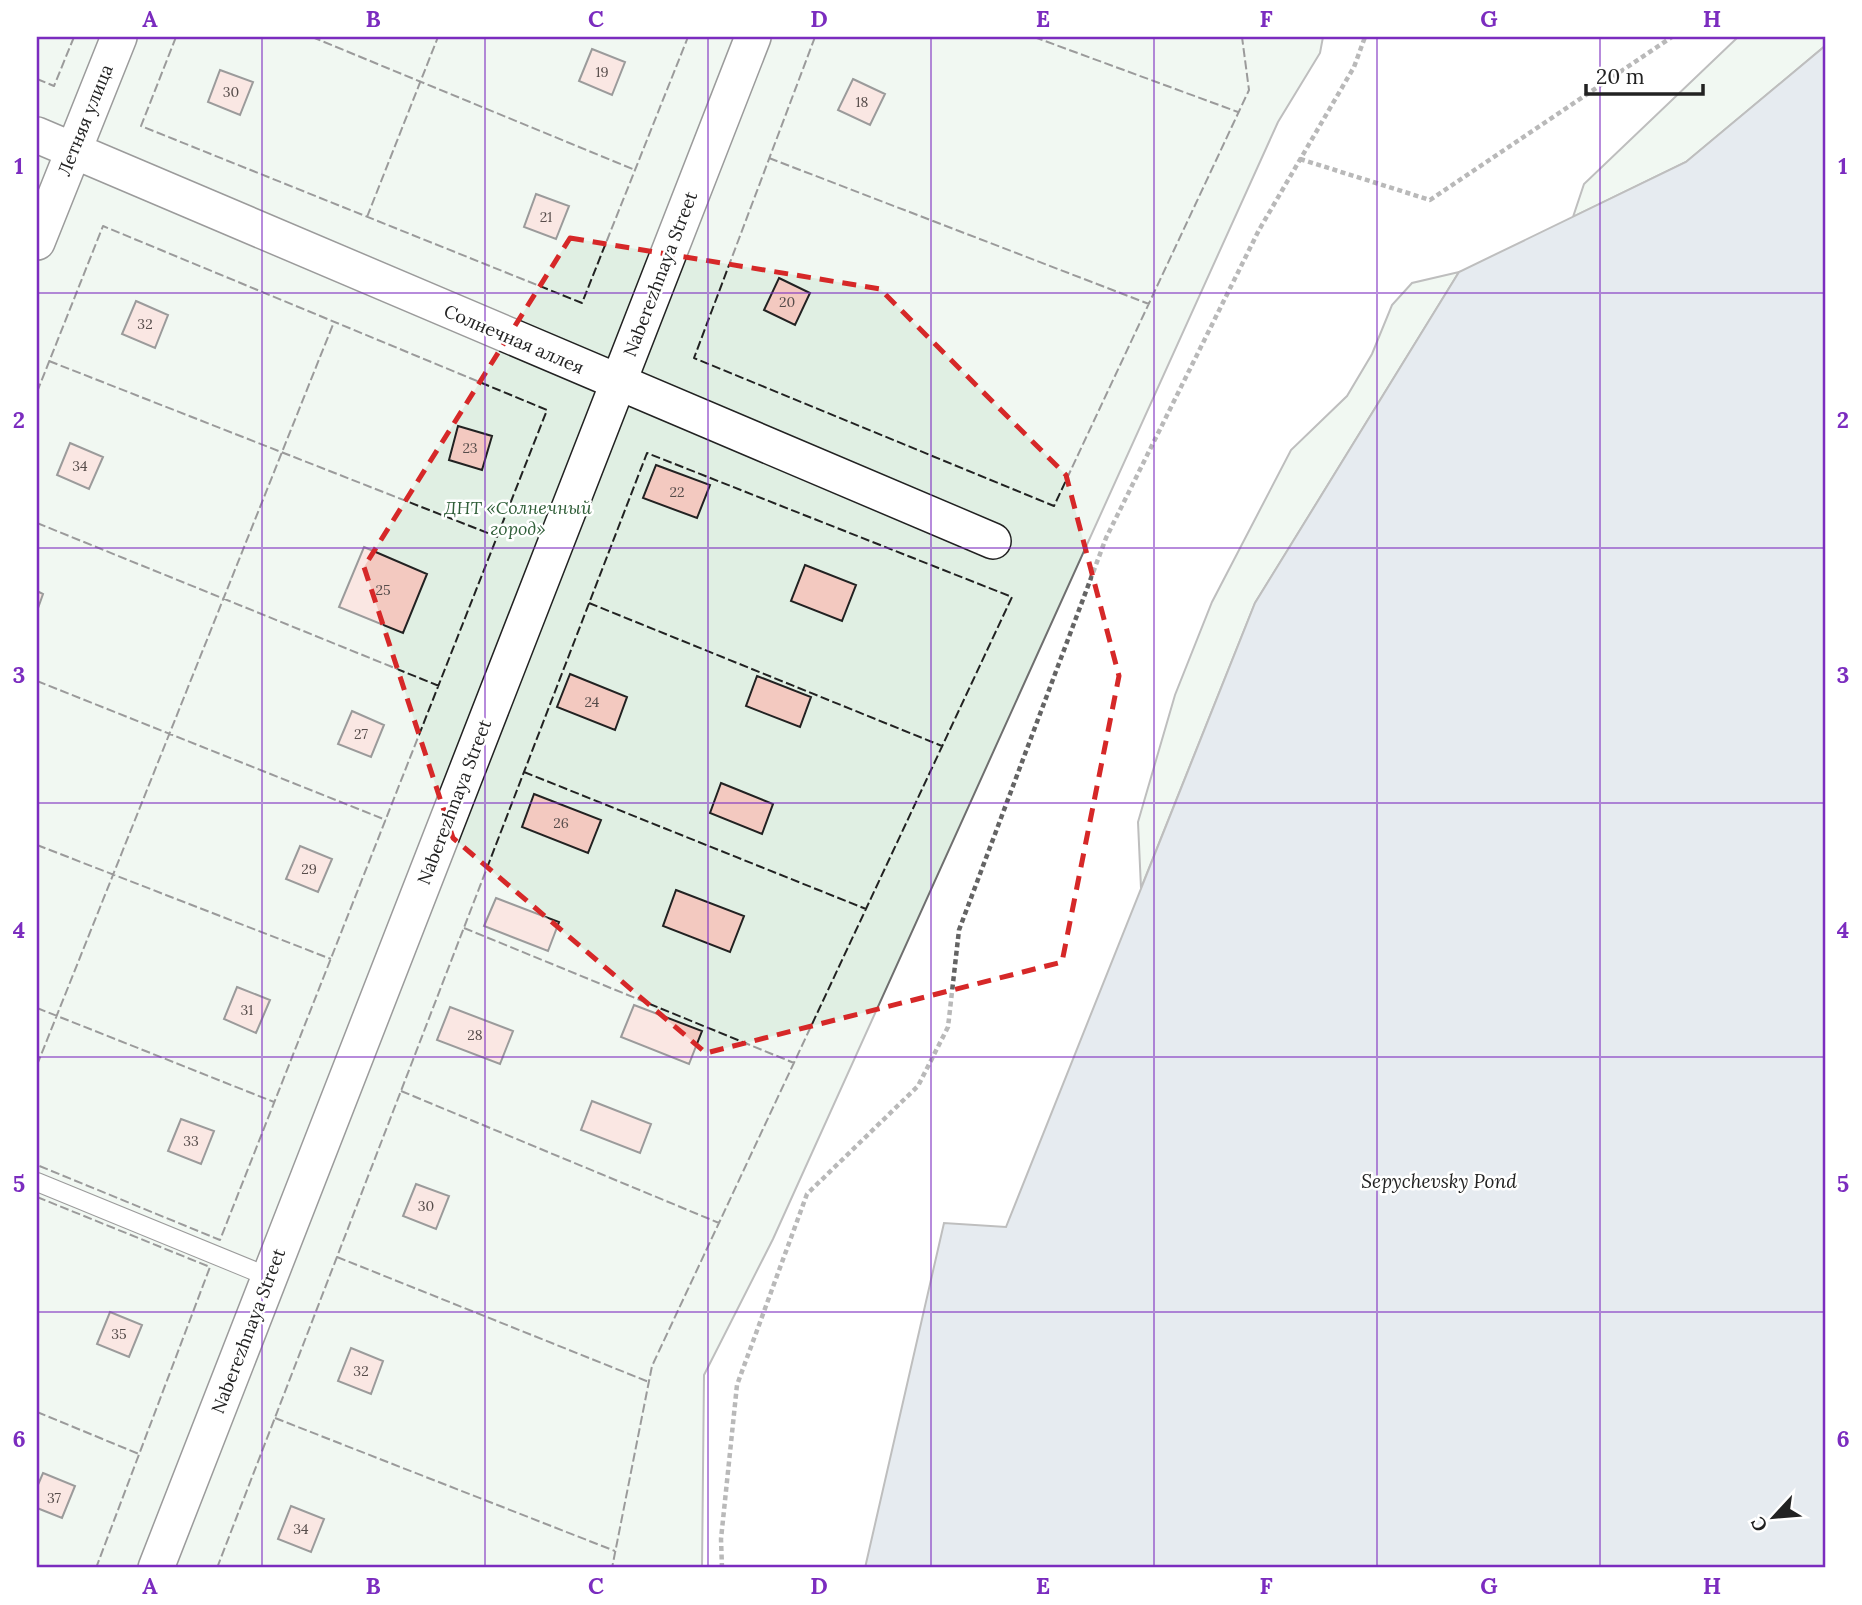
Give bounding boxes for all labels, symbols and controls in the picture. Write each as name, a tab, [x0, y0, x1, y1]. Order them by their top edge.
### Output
text: A	[142, 4, 158, 33]
text: B	[365, 4, 381, 33]
text: C	[588, 4, 604, 33]
text: D	[810, 4, 828, 33]
text: E	[1036, 4, 1050, 33]
text: F	[1259, 4, 1273, 33]
text: G	[1480, 4, 1498, 33]
text: H	[1703, 4, 1721, 33]
scale bar	[1586, 52, 1703, 96]
street label: Летняя улица	[52, 61, 118, 179]
house number: 19	[595, 63, 609, 81]
text: 20 m	[1596, 63, 1645, 90]
house number: 30	[223, 83, 239, 101]
house number: 18	[856, 93, 869, 111]
text: 1	[14, 151, 24, 180]
text: 1	[1838, 151, 1848, 180]
street label: Naberezhnaya Street	[618, 188, 702, 360]
house number: 21	[540, 208, 552, 226]
house number: 20	[779, 293, 795, 311]
street label: Солнечная аллея	[441, 299, 587, 379]
house number: 32	[137, 315, 153, 333]
text: 2	[13, 405, 25, 434]
text: 2	[1837, 405, 1849, 434]
house number: 23	[462, 439, 478, 457]
house number: 34	[72, 457, 88, 475]
house number: 22	[669, 483, 685, 501]
park label: ДНТ «Солнечный город»	[443, 496, 592, 540]
house number: 25	[375, 581, 391, 599]
text: 3	[13, 660, 25, 689]
text: 3	[1837, 660, 1849, 689]
house number: 24	[585, 693, 600, 711]
street label: Naberezhnaya Street	[412, 716, 496, 888]
house number: 27	[354, 725, 369, 743]
house number: 26	[553, 814, 569, 832]
house number: 29	[301, 860, 317, 878]
text: 4	[13, 915, 25, 944]
text: 4	[1837, 915, 1849, 944]
house number: 31	[241, 1001, 253, 1019]
house number: 28	[467, 1026, 483, 1044]
house number: 33	[183, 1132, 199, 1150]
text: 5	[13, 1169, 25, 1198]
water label: Sepychevsky Pond	[1361, 1169, 1517, 1193]
text: 5	[1837, 1169, 1849, 1198]
house number: 30	[418, 1197, 434, 1215]
street label: Naberezhnaya Street	[206, 1245, 290, 1417]
house number: 35	[111, 1325, 127, 1343]
house number: 32	[353, 1362, 369, 1380]
text: 6	[12, 1424, 26, 1453]
text: 6	[1836, 1424, 1850, 1453]
north arrow	[1740, 1482, 1810, 1552]
house number: 37	[47, 1489, 62, 1507]
text: С	[1745, 1513, 1772, 1536]
house number: 34	[293, 1520, 309, 1538]
text: A	[142, 1571, 158, 1600]
text: B	[365, 1571, 381, 1600]
text: C	[588, 1571, 604, 1600]
text: D	[810, 1571, 828, 1600]
text: E	[1036, 1571, 1050, 1600]
text: F	[1259, 1571, 1273, 1600]
text: G	[1480, 1571, 1498, 1600]
text: H	[1703, 1571, 1721, 1600]

